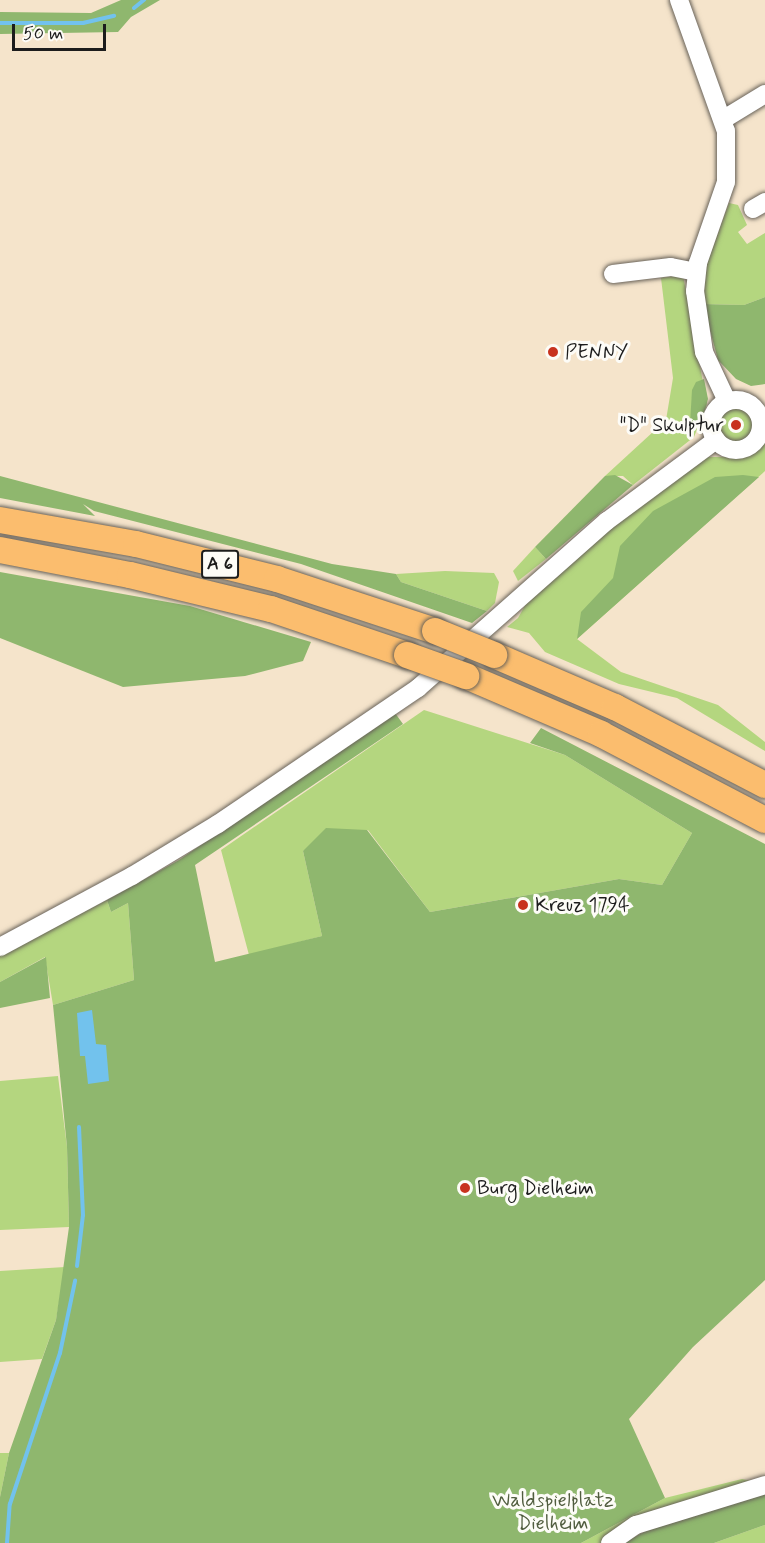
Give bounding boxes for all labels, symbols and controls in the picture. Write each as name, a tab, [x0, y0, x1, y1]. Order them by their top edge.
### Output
scale bar	[15, 12, 110, 50]
text: 50 m	[23, 22, 63, 46]
place label: PENNY	[565, 340, 628, 364]
marker: PENNY	[546, 345, 560, 359]
place label: "D" Skulptur	[620, 413, 724, 437]
marker: "D" Skulptur	[729, 418, 743, 432]
road number: A 6	[200, 549, 240, 579]
place label: Kreuz 1794	[535, 893, 630, 917]
marker: Kreuz 1794	[516, 898, 530, 912]
place label: Burg Dielheim	[477, 1176, 594, 1200]
marker: Burg Dielheim	[458, 1181, 472, 1195]
park label: Waldspielplatz Dielheim	[492, 1489, 614, 1536]

